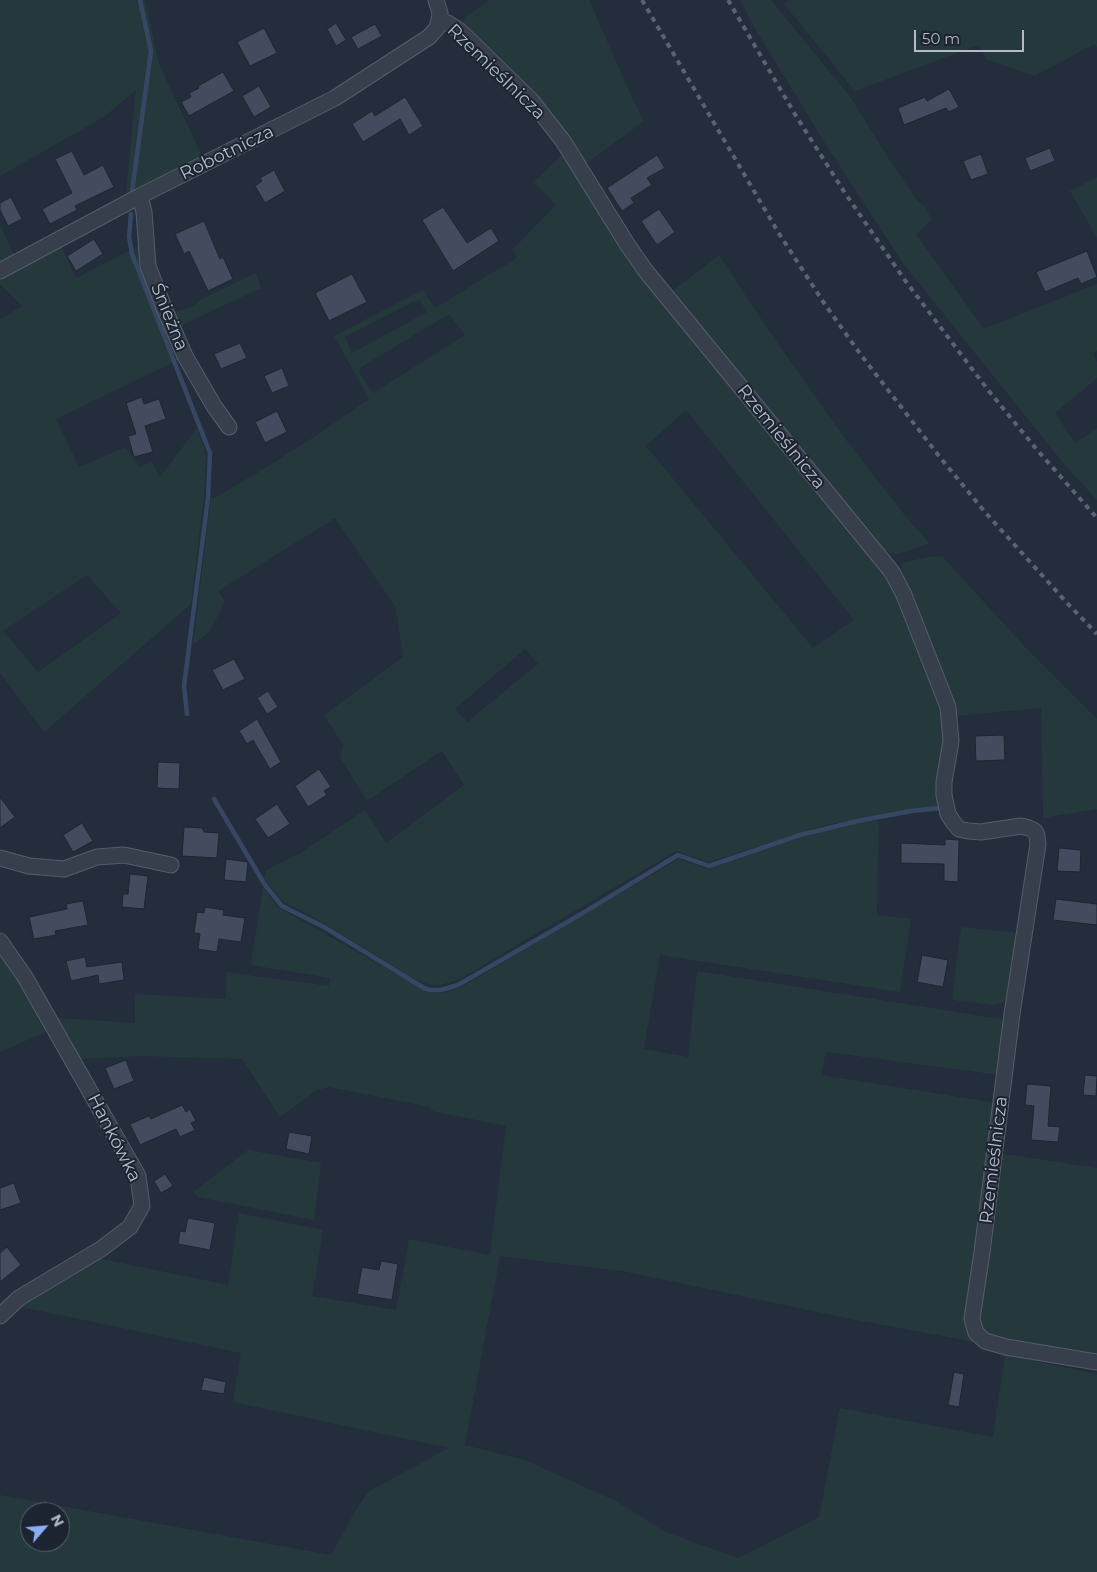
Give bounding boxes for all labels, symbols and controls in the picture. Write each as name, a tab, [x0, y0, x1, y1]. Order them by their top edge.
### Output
street label: Rzemieślnicza	[442, 20, 550, 124]
scale bar	[917, 20, 1027, 52]
text: 50 m	[922, 29, 960, 48]
street label: Robotnicza	[176, 121, 278, 185]
street label: Śnieżna	[146, 280, 192, 354]
street label: Rzemieślnicza	[732, 380, 830, 494]
street label: Hankówka	[83, 1090, 145, 1186]
street label: Rzemieślnicza	[975, 1095, 1013, 1225]
north arrow	[20, 1502, 70, 1552]
text: N	[47, 1512, 68, 1530]

